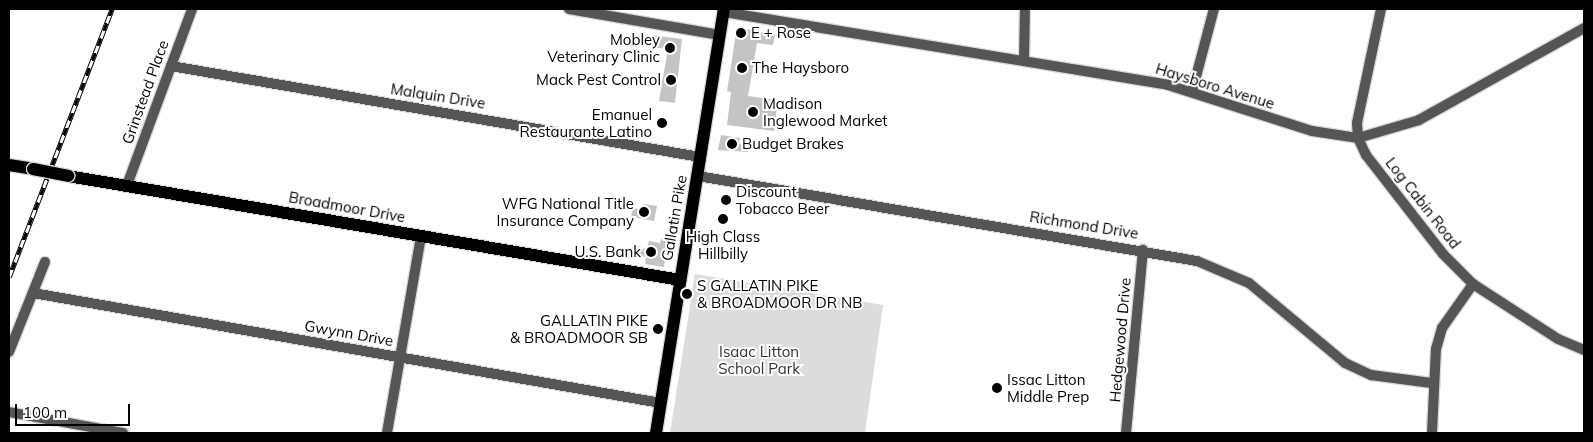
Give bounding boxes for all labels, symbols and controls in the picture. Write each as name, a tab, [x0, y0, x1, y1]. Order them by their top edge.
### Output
place label: E + Rose	[751, 24, 811, 42]
marker: E + Rose	[735, 27, 747, 39]
place label: Mobley Veterinary Clinic	[547, 30, 660, 65]
street label: Grinstead Place	[118, 38, 172, 146]
marker: Mobley Veterinary Clinic	[664, 42, 676, 54]
place label: The Haysboro	[752, 59, 849, 77]
street label: Haysboro Avenue	[1153, 59, 1277, 113]
marker: The Haysboro	[736, 62, 748, 74]
place label: Mack Pest Control	[536, 71, 661, 89]
marker: Mack Pest Control	[665, 74, 677, 86]
street label: Malquin Drive	[389, 80, 487, 112]
place label: Madison Inglewood Market	[763, 94, 888, 129]
place label: Emanuel Restaurante Latino	[520, 105, 652, 140]
marker: Madison Inglewood Market	[747, 106, 759, 118]
marker: Emanuel Restaurante Latino	[656, 117, 668, 129]
place label: Budget Brakes	[742, 135, 844, 153]
marker: Budget Brakes	[726, 138, 738, 150]
street label: Log Cabin Road	[1382, 154, 1464, 252]
street label: Gallatin Pike	[658, 174, 690, 262]
place label: Discount Tobacco Beer	[736, 182, 829, 217]
street label: Broadmoor Drive	[287, 188, 407, 226]
place label: WFG National Title Insurance Company	[497, 194, 634, 229]
marker: Discount Tobacco Beer	[720, 194, 732, 206]
marker: WFG National Title Insurance Company	[638, 206, 650, 218]
street label: Richmond Drive	[1028, 208, 1140, 242]
marker: High Class Hillbilly	[717, 213, 729, 225]
place label: High Class Hillbilly	[686, 227, 760, 262]
place label: U.S. Bank	[575, 243, 641, 261]
marker: U.S. Bank	[645, 246, 657, 258]
place label: S GALLATIN PIKE & BROADMOOR DR NB	[697, 276, 862, 311]
street label: Hedgewood Drive	[1106, 277, 1134, 403]
marker: S GALLATIN PIKE & BROADMOOR DR NB	[681, 288, 693, 300]
place label: GALLATIN PIKE & BROADMOOR SB	[510, 311, 648, 346]
street label: Gwynn Drive	[303, 316, 395, 350]
marker: GALLATIN PIKE & BROADMOOR SB	[652, 323, 664, 335]
park label: Isaac Litton School Park	[718, 342, 800, 377]
place label: Issac Litton Middle Prep	[1007, 370, 1089, 405]
marker: Issac Litton Middle Prep	[991, 382, 1003, 394]
scale bar	[18, 394, 132, 426]
text: 100 m	[23, 403, 67, 422]

